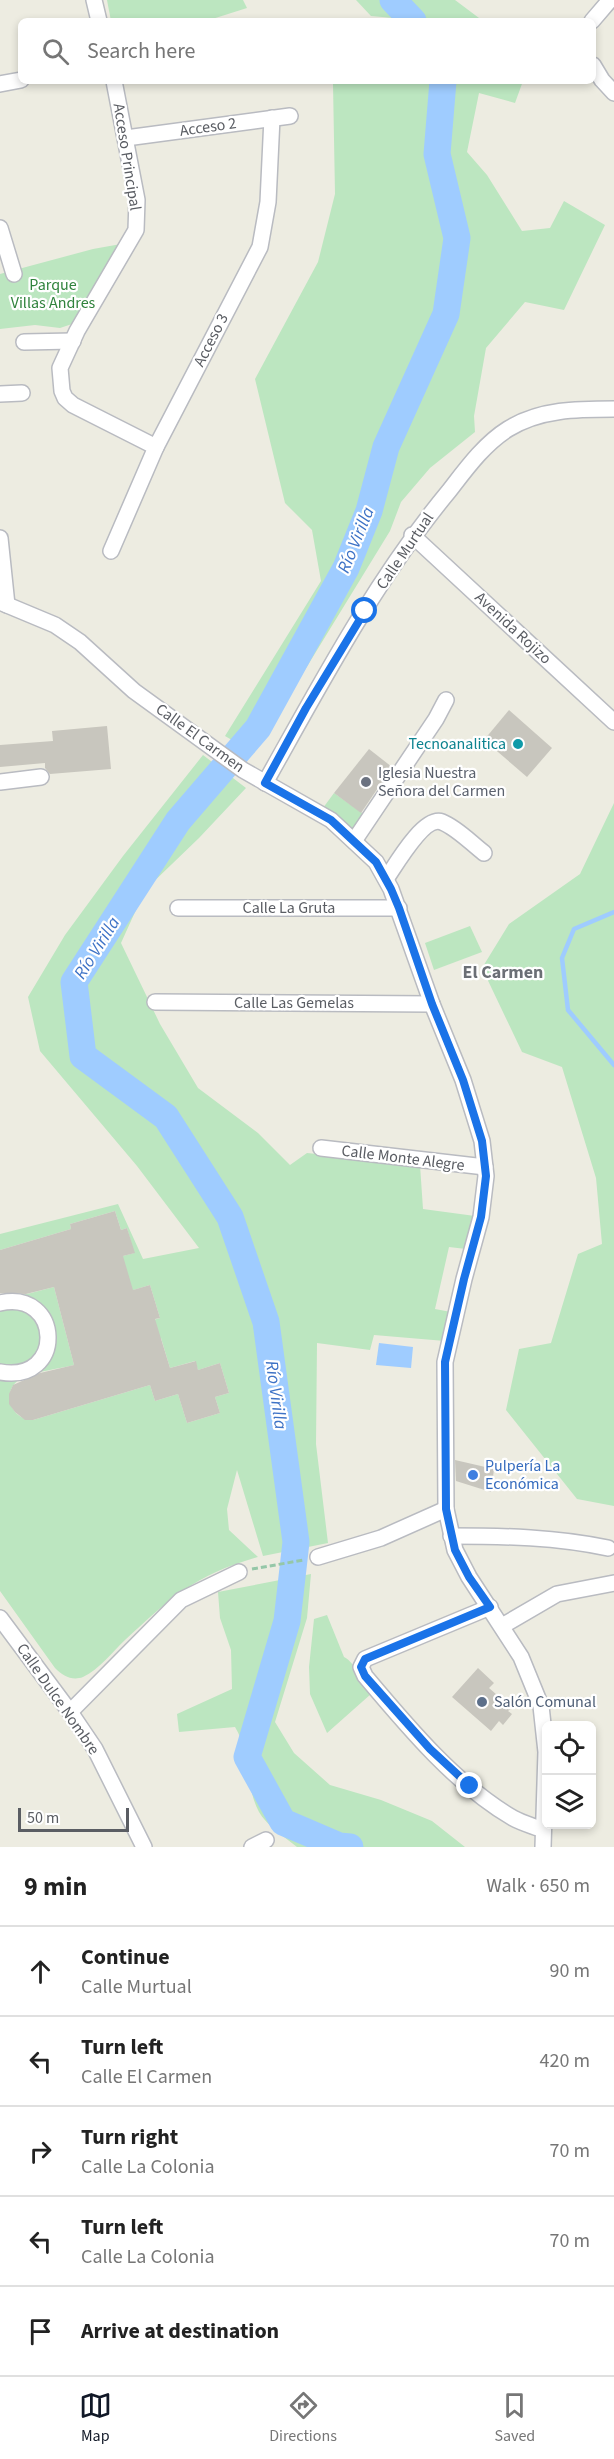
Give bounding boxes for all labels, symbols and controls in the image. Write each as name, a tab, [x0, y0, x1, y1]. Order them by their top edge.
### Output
search box	[18, 18, 596, 84]
icon: search	[39, 35, 72, 68]
text: Search here	[87, 35, 195, 67]
street label: Acceso Principal	[108, 102, 146, 212]
street label: Acceso 2	[178, 112, 238, 142]
park label: Parque Villas Andres	[11, 274, 96, 314]
street label: Acceso 3	[188, 310, 234, 370]
water label: Río Virilla	[331, 503, 381, 577]
street label: Calle Murtual	[371, 508, 439, 594]
street label: Avenida Rojizo	[470, 587, 556, 669]
route start	[351, 597, 377, 623]
street label: Calle El Carmen	[151, 698, 249, 778]
place label: Tecnoanalitica	[409, 733, 506, 755]
marker: Tecnoanalitica	[511, 737, 525, 751]
place label: Iglesia Nuestra Señora del Carmen	[378, 762, 505, 802]
marker: Iglesia Nuestra Señora del Carmen	[359, 775, 373, 789]
street label: Calle La Gruta	[243, 897, 335, 919]
water label: Río Virilla	[68, 912, 126, 984]
district label: El Carmen	[463, 960, 543, 985]
street label: Calle Las Gemelas	[234, 992, 354, 1014]
street label: Calle Monte Alegre	[340, 1140, 466, 1176]
water label: Río Virilla	[259, 1359, 293, 1431]
place label: Pulpería La Económica	[485, 1455, 560, 1495]
marker: Pulpería La Económica	[466, 1468, 480, 1482]
street label: Calle Dulce Nombre	[11, 1639, 105, 1759]
place label: Salón Comunal	[494, 1691, 596, 1713]
marker: Salón Comunal	[475, 1695, 489, 1709]
map controls	[542, 1721, 596, 1829]
button: locate	[542, 1721, 596, 1775]
route end	[456, 1772, 482, 1798]
button: layers	[542, 1775, 596, 1829]
scale bar	[18, 1805, 129, 1832]
text: 50 m	[27, 1807, 59, 1829]
text: 9 min	[24, 1868, 87, 1905]
text: Walk · 650 m	[486, 1872, 590, 1900]
text: Continue	[81, 1941, 170, 1973]
icon: ahead	[24, 1955, 57, 1988]
text: 90 m	[550, 1957, 590, 1985]
text: Calle Murtual	[81, 1973, 192, 2001]
text: Turn left	[81, 2031, 163, 2063]
icon: left	[24, 2045, 57, 2078]
text: 420 m	[540, 2047, 590, 2075]
text: Calle El Carmen	[81, 2063, 212, 2091]
text: Turn right	[81, 2121, 178, 2153]
icon: right	[24, 2135, 57, 2168]
text: 70 m	[550, 2137, 590, 2165]
text: Calle La Colonia	[81, 2153, 215, 2181]
text: Turn left	[81, 2211, 163, 2243]
icon: left	[24, 2225, 57, 2258]
text: 70 m	[550, 2227, 590, 2255]
text: Calle La Colonia	[81, 2243, 215, 2271]
icon: arrive	[24, 2315, 57, 2348]
text: Arrive at destination	[81, 2315, 279, 2347]
tab: Map	[79, 2389, 112, 2447]
tab: Directions	[269, 2389, 337, 2447]
tab: Saved	[494, 2389, 535, 2447]

